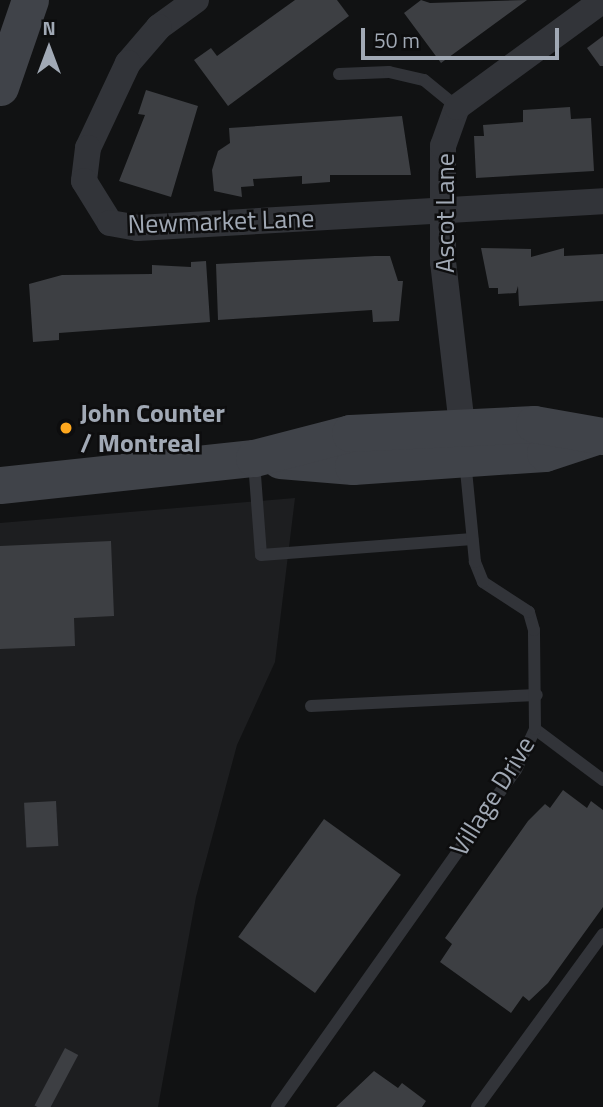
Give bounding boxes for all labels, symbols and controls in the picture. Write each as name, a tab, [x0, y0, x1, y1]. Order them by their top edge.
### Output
text: N	[42, 13, 56, 42]
north arrow	[14, 14, 84, 84]
scale bar	[365, 14, 563, 58]
text: 50 m	[374, 24, 420, 56]
street label: Ascot Lane	[429, 153, 461, 273]
street label: Newmarket Lane	[127, 202, 315, 240]
place label: John Counter / Montreal	[80, 397, 225, 458]
marker: John Counter / Montreal	[58, 420, 74, 436]
street label: Village Drive	[443, 731, 541, 861]

